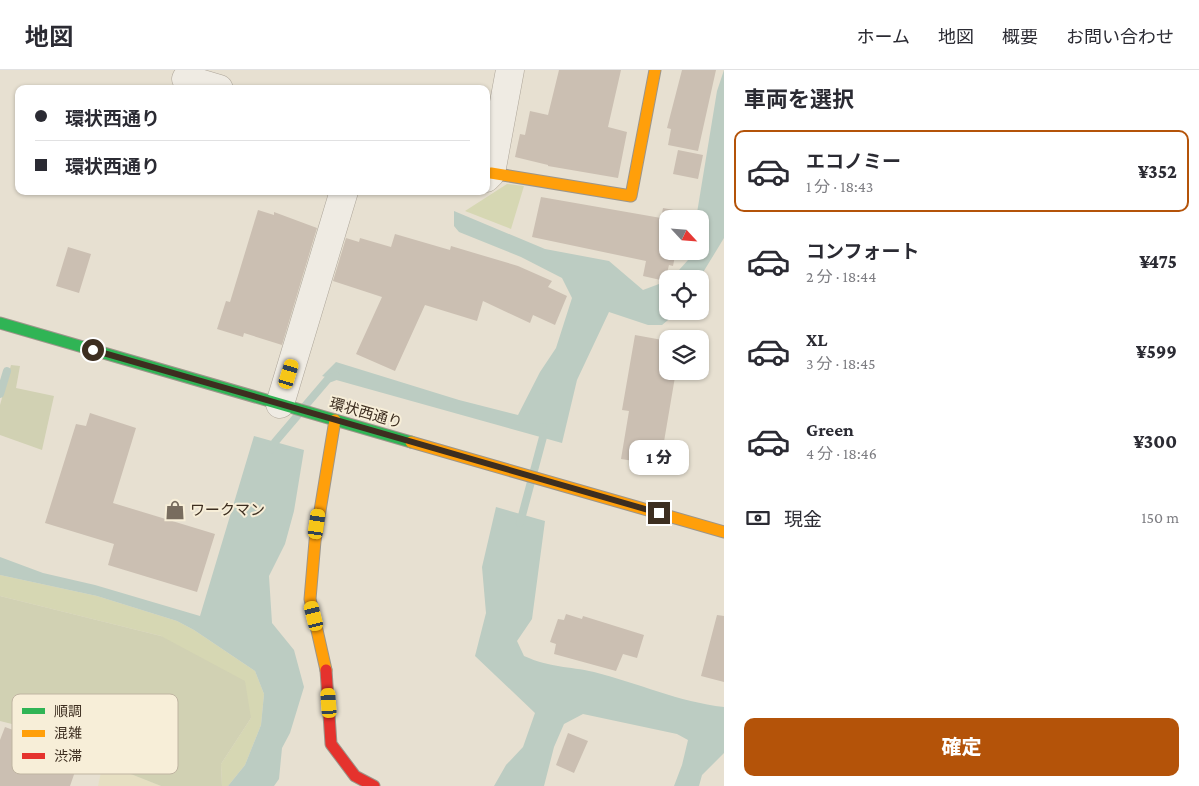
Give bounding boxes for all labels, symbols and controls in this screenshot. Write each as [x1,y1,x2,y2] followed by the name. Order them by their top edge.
[25,23,73,50] text: 地図
[857,27,910,47] text: ホーム
[938,27,974,47] text: 地図
[1002,27,1038,47] text: 概要
[1066,27,1174,47] text: お問い合わせ
[744,87,854,112] text: 車両を選択
[65,108,160,129] text: 環状西通り
[746,149,791,194] icon: car
[806,151,901,172] text: エコノミー
[65,156,160,177] text: 環状西通り
[1138,161,1177,182] text: ¥352
[806,178,873,195] text: 1 分 · 18:43
[659,210,709,260] north arrow
[659,210,709,380] map controls
[746,239,791,284] icon: car
[806,241,919,262] text: コンフォート
[1139,251,1177,272] text: ¥475
[806,268,876,285] text: 2 分 · 18:44
[659,270,709,320] button: locate
[746,329,791,374] icon: car
[806,329,828,350] text: XL
[659,330,709,380] button: layers
[82,339,104,361] route start
[1136,341,1177,362] text: ¥599
[806,355,876,372] text: 3 分 · 18:45
[277,357,300,391] car
[328,394,405,431] street label: 環状西通り
[746,419,791,464] icon: car
[806,419,854,440] text: Green
[1133,431,1177,452] text: ¥300
[629,440,689,476] callout: 1 分
[806,445,877,462] text: 4 分 · 18:46
[646,449,672,466] text: 1 分
[164,499,186,521] shop icon: ワークマン
[190,502,265,518] place label: ワークマン
[648,502,670,524] route end
[744,504,772,532] icon: cash
[307,508,326,540] car
[784,509,822,530] text: 現金
[1141,509,1179,526] text: 150 m
[303,600,324,632] car
[320,688,337,718] car
[12,694,178,774] legend
[54,703,82,719] text: 順調
[744,718,1179,776] button: 確定
[54,725,82,741] text: 混雑
[54,748,82,764] text: 渋滞

